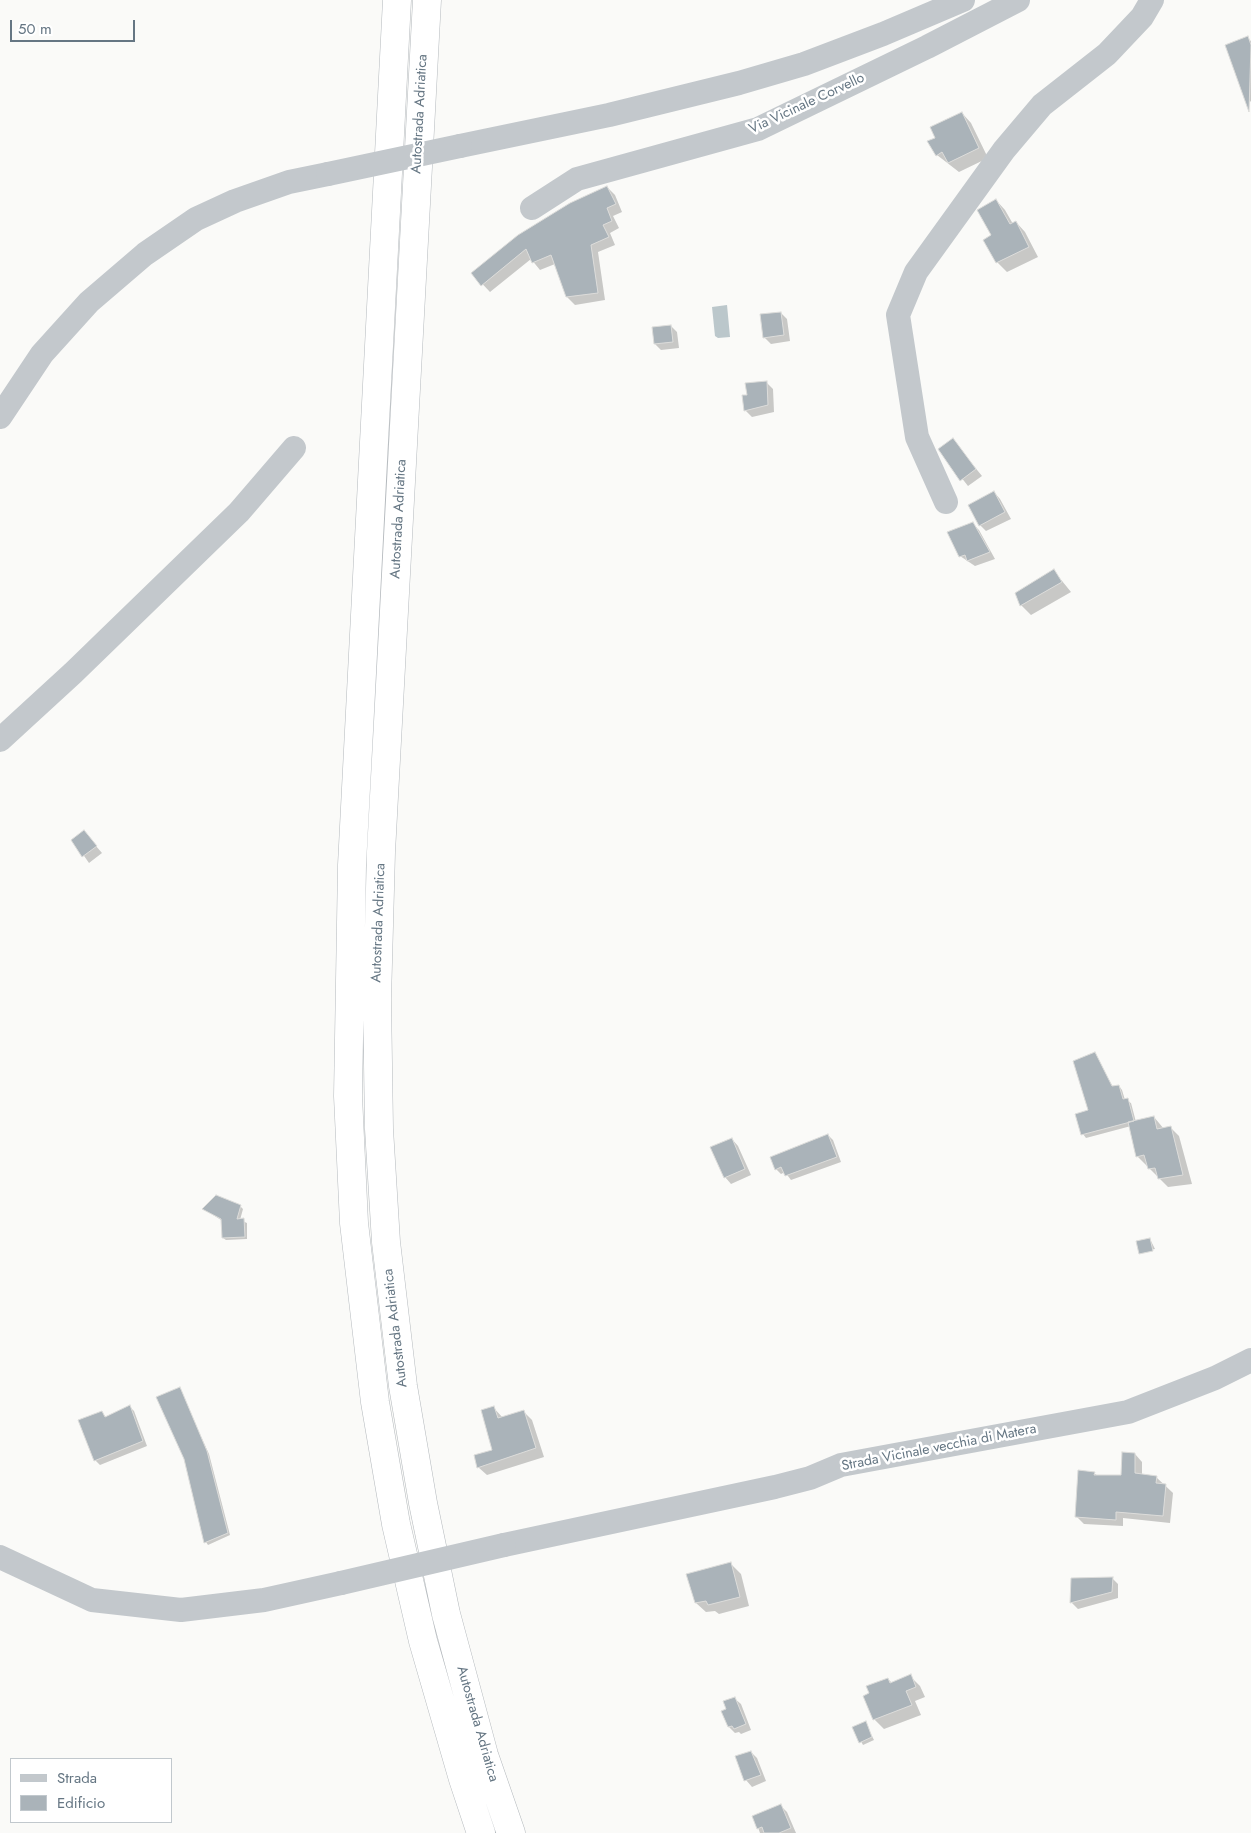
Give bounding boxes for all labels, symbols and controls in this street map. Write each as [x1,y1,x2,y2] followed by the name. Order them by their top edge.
[12,10,138,42] scale bar
[18,18,52,40] text: 50 m
[408,54,432,174] street label: Autostrada Adriatica
[747,70,867,138] street label: Via Vicinale Corvello
[387,459,411,579] street label: Autostrada Adriatica
[369,863,389,983] street label: Autostrada Adriatica
[380,1268,412,1388] street label: Autostrada Adriatica
[840,1421,1038,1475] street label: Strada Vicinale vecchia di Matera
[452,1664,502,1784] street label: Autostrada Adriatica
[10,1758,172,1823] legend
[57,1767,97,1789] text: Strada
[57,1792,105,1814] text: Edificio

